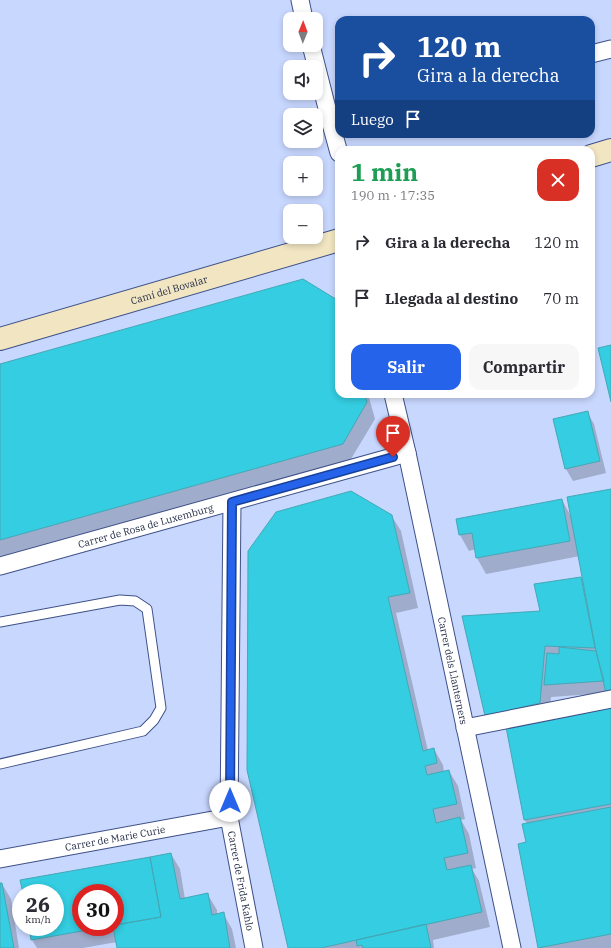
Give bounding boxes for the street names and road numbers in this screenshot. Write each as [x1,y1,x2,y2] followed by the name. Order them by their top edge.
[129,272,209,307] street label: Camí del Bovalar
[76,500,215,551] street label: Carrer de Rosa de Luxemburg
[435,615,471,726] street label: Carrer dels Llanterners
[64,822,166,853] street label: Carrer de Marie Curie
[225,830,257,932] street label: Carrer de Frida Kahlo

